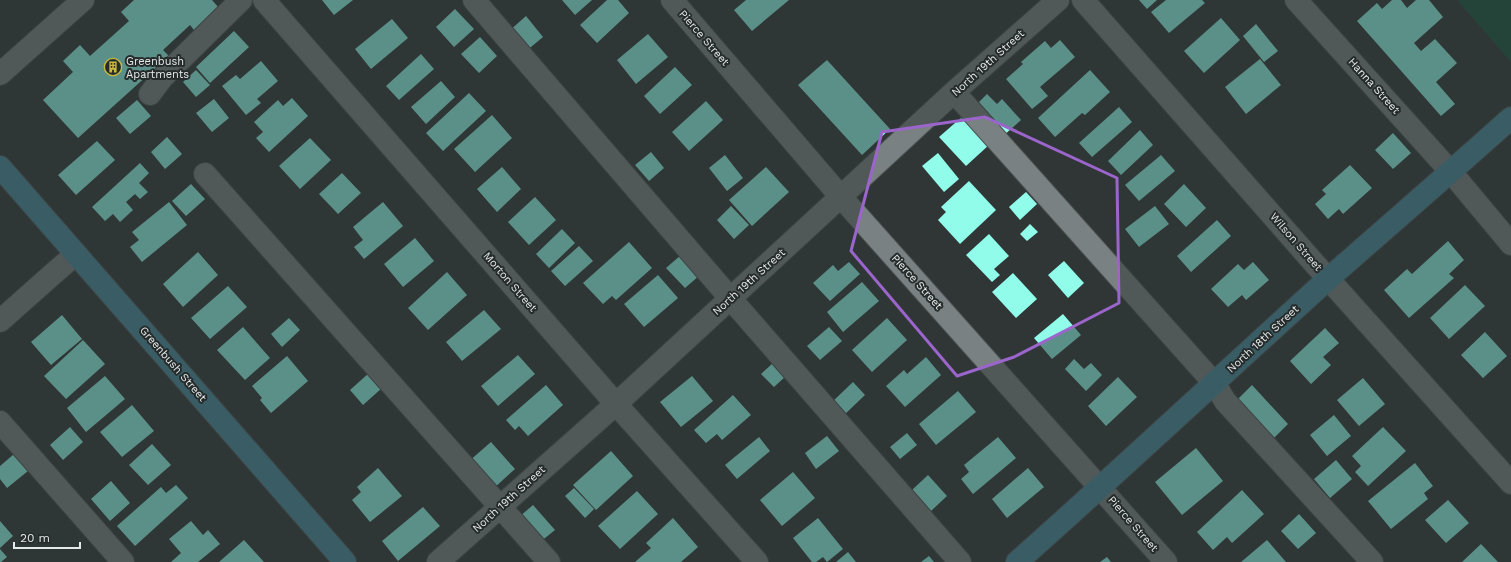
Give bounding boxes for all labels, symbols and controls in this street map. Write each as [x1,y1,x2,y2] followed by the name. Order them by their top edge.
[676,7,732,69] street label: Pierce Street
[949,27,1027,99] street label: North 19th Street
[126,55,189,81] place label: Greenbush Apartments
[1346,55,1403,117] street label: Hanna Street
[103,57,123,77] building icon: Greenbush Apartments
[1267,210,1325,274] street label: Wilson Street
[710,246,788,318] street label: North 19th Street
[481,249,540,315] street label: Morton Street
[889,252,945,313] street label: Pierce Street
[1225,302,1302,375] street label: North 18th Street
[137,324,209,404] street label: Greenbush Street
[470,463,548,535] street label: North 19th Street
[1105,493,1161,555] street label: Pierce Street
[14,524,80,550] scale bar
[20,531,50,545] text: 20 m

